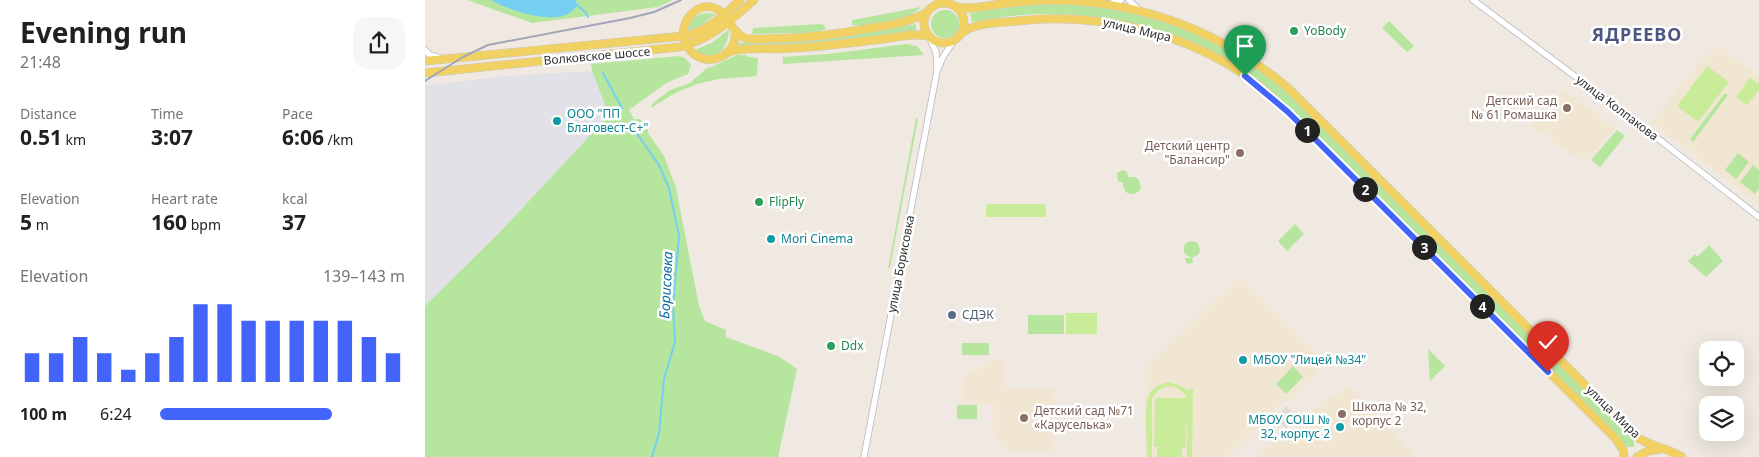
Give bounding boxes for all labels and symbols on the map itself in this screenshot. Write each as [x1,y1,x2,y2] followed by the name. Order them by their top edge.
[1101,13,1173,46] street label: улица Мира
[1304,22,1347,39] place label: YoBody
[1592,22,1682,46] district label: ЯДРЕЕВО
[1224,25,1266,76] pin
[1288,25,1300,37] marker: YoBody
[543,42,651,69] street label: Волковское шоссе
[1573,71,1662,144] street label: улица Колпакова
[1471,92,1558,123] place label: Детский сад № 61 Ромашка
[1561,102,1573,114] marker: Детский сад № 61 Ромашка
[567,105,648,136] place label: ООО "ПП Благовест-С+"
[551,115,563,127] marker: ООО "ПП Благовест-С+"
[1295,118,1319,142] pin: 1
[1145,137,1230,168] place label: Детский центр "Балансир"
[1234,147,1246,159] marker: Детский центр "Балансир"
[1353,176,1377,202] pin: 2
[769,193,805,210] place label: FlipFly
[753,196,765,208] marker: FlipFly
[883,214,918,314] street label: улица Борисовка
[781,230,853,247] place label: Mori Cinema
[765,233,777,245] marker: Mori Cinema
[1411,234,1437,260] pin: 3
[654,251,677,319] water label: Борисовка
[1469,294,1495,318] pin: 4
[962,306,994,323] place label: СДЭК
[946,309,958,321] marker: СДЭК
[1527,321,1569,372] pin
[841,337,864,354] place label: Ddx
[825,340,837,352] marker: Ddx
[1253,351,1366,368] place label: МБОУ "Лицей №34"
[1237,354,1249,366] marker: МБОУ "Лицей №34"
[1582,381,1644,442] street label: улица Мира
[1352,398,1427,429] place label: Школа № 32, корпус 2
[1034,402,1134,433] place label: Детский сад №71 «Каруселька»
[1336,408,1348,420] marker: Школа № 32, корпус 2
[1248,411,1330,442] place label: МБОУ СОШ № 32, корпус 2
[1018,412,1030,424] marker: Детский сад №71 «Каруселька»
[1334,421,1346,433] marker: МБОУ СОШ № 32, корпус 2

